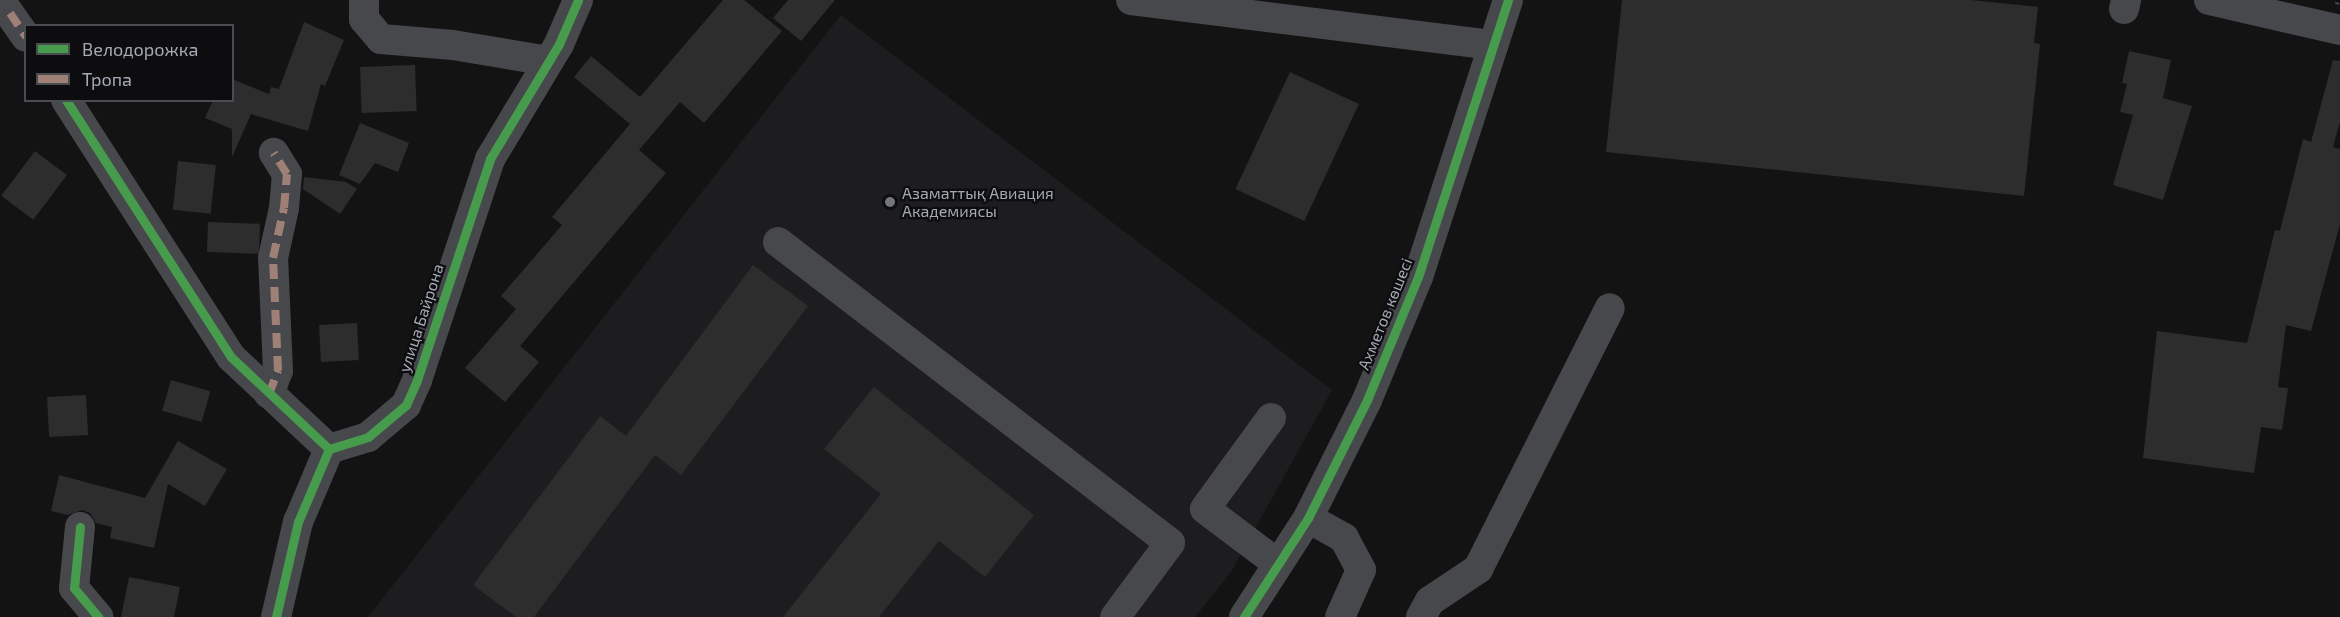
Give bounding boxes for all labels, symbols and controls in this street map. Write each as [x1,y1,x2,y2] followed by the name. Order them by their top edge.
[24,24,234,102] legend
[82,38,198,60] text: Велодорожка
[82,68,132,90] text: Тропа
[902,183,1054,221] place label: Азаматтық Авиация Академиясы
[883,195,897,209] marker: Азаматтық Авиация Академиясы
[1354,255,1416,373] street label: Ахметов көшесі
[394,261,448,375] street label: улица Байрона

